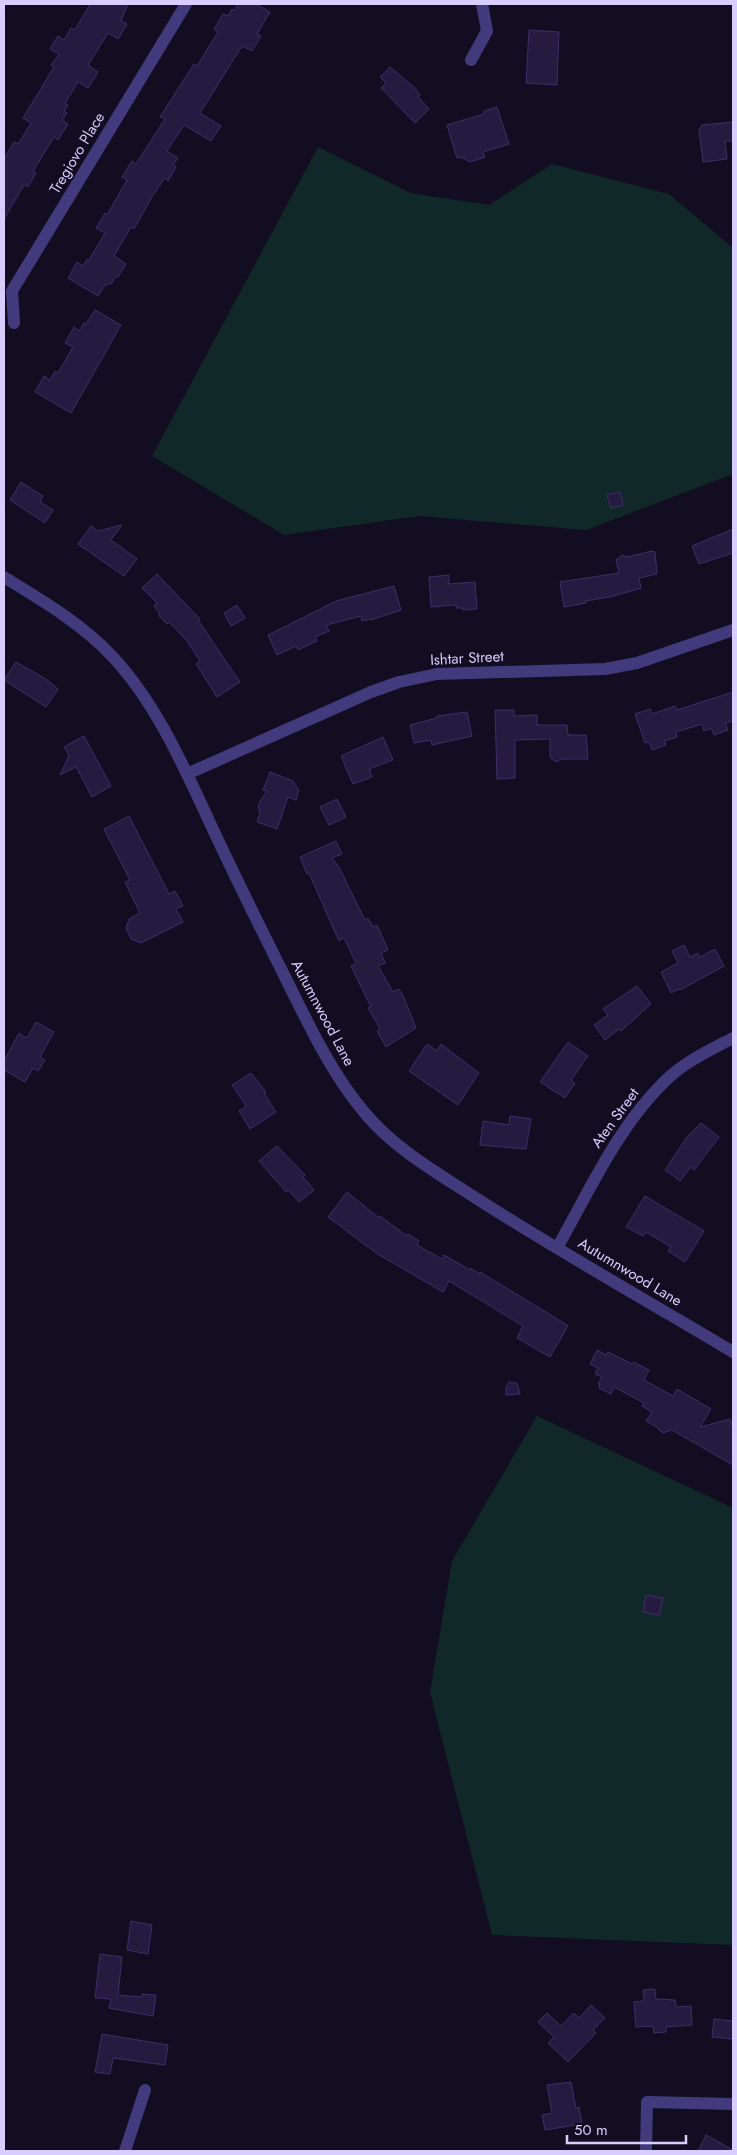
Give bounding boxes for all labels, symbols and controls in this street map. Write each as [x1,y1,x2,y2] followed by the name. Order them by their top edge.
[44,108,110,198] street label: Tregiovo Place
[430,645,505,671] street label: Ishtar Street
[286,956,360,1070] street label: Autumnwood Lane
[586,1083,645,1153] street label: Aten Street
[574,1232,686,1312] street label: Autumnwood Lane
[567,2112,686,2144] scale bar
[574,2119,608,2141] text: 50 m

